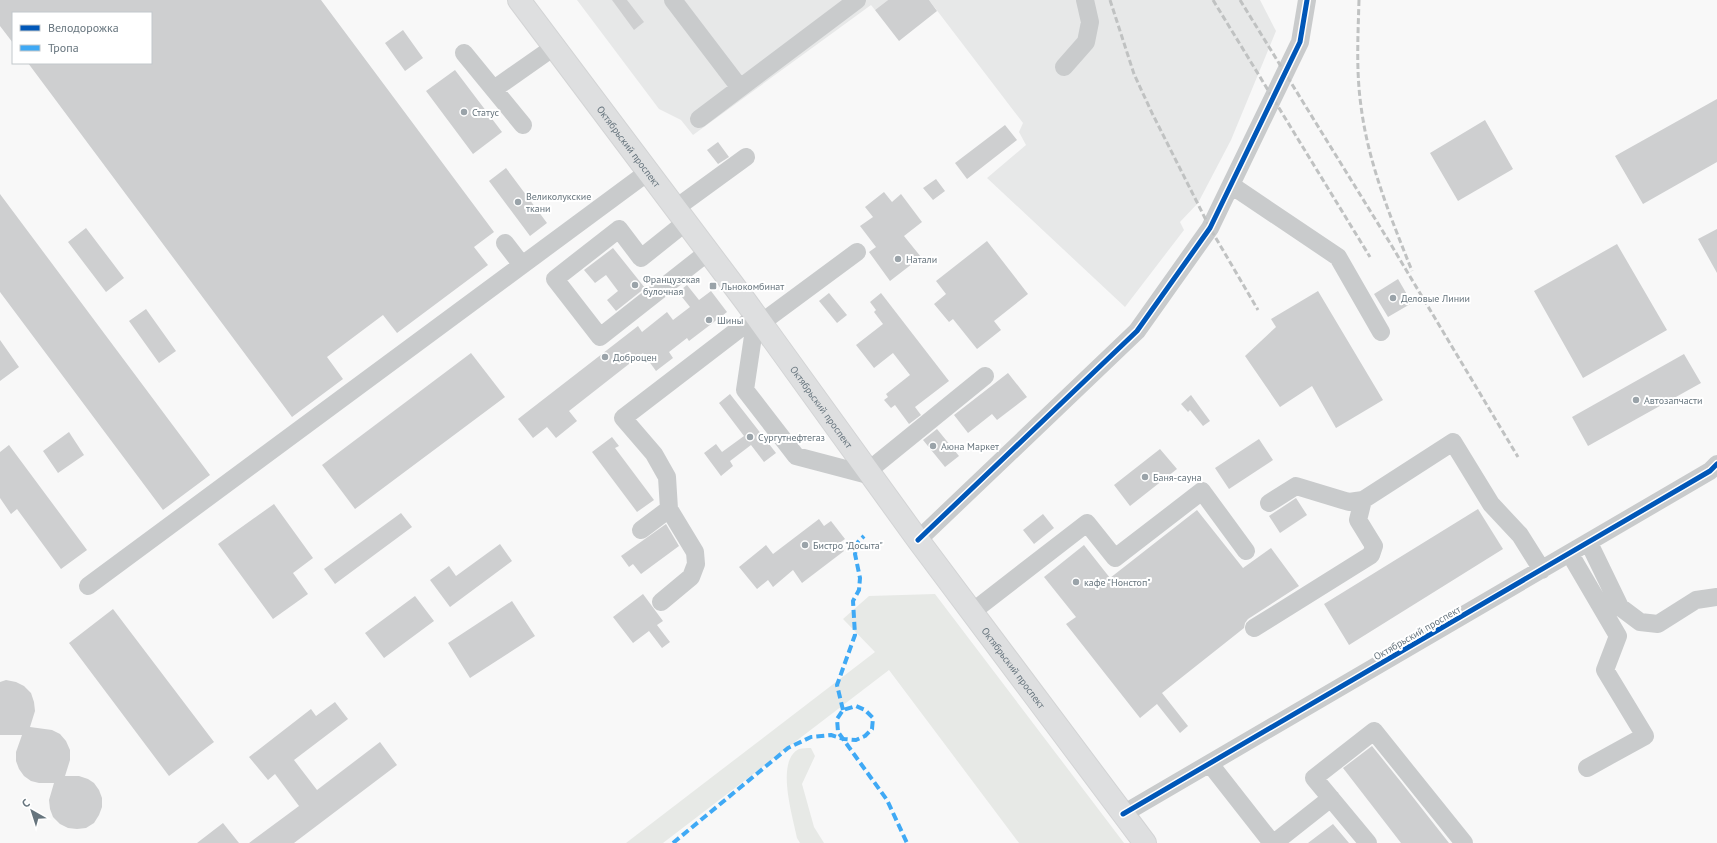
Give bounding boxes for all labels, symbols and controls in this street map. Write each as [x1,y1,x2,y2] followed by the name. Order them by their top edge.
[12,12,152,64] legend
[48,20,119,35] text: Велодорожка
[48,40,79,55] text: Тропа
[594,103,664,190] street label: Октябрьский проспект
[472,106,500,119] place label: Статус
[459,107,469,117] marker: Статус
[526,190,591,215] place label: Великолукские ткани
[513,197,523,207] marker: Великолукские ткани
[906,253,937,266] place label: Натали
[893,254,903,264] marker: Натали
[643,273,700,298] place label: Французская булочная
[630,280,640,290] marker: Французская булочная
[720,280,784,293] place label: Льнокомбинат
[708,281,718,291] marker: Льнокомбинат
[1401,292,1470,305] place label: Деловые Линии
[1388,293,1398,303] marker: Деловые Линии
[717,314,743,327] place label: Шины
[704,315,714,325] marker: Шины
[613,351,657,364] place label: Доброцен
[600,352,610,362] marker: Доброцен
[788,363,856,450] street label: Октябрьский проспект
[1644,394,1702,407] place label: Автозапчасти
[1631,395,1641,405] marker: Автозапчасти
[758,431,825,444] place label: Сургутнефтегаз
[745,432,755,442] marker: Сургутнефтегаз
[941,440,999,453] place label: Аюна Маркет
[928,441,938,451] marker: Аюна Маркет
[1153,471,1202,484] place label: Баня-сауна
[1140,472,1150,482] marker: Баня-сауна
[813,539,883,552] place label: Бистро "Досыта"
[800,540,810,550] marker: Бистро "Досыта"
[1084,576,1151,589] place label: кафе "Нонстоп"
[1071,577,1081,587] marker: кафе "Нонстоп"
[1371,603,1463,663] street label: Октябрьский проспект
[979,624,1048,711] street label: Октябрьский проспект
[12,791,52,831] north arrow
[19,796,33,811] text: С

